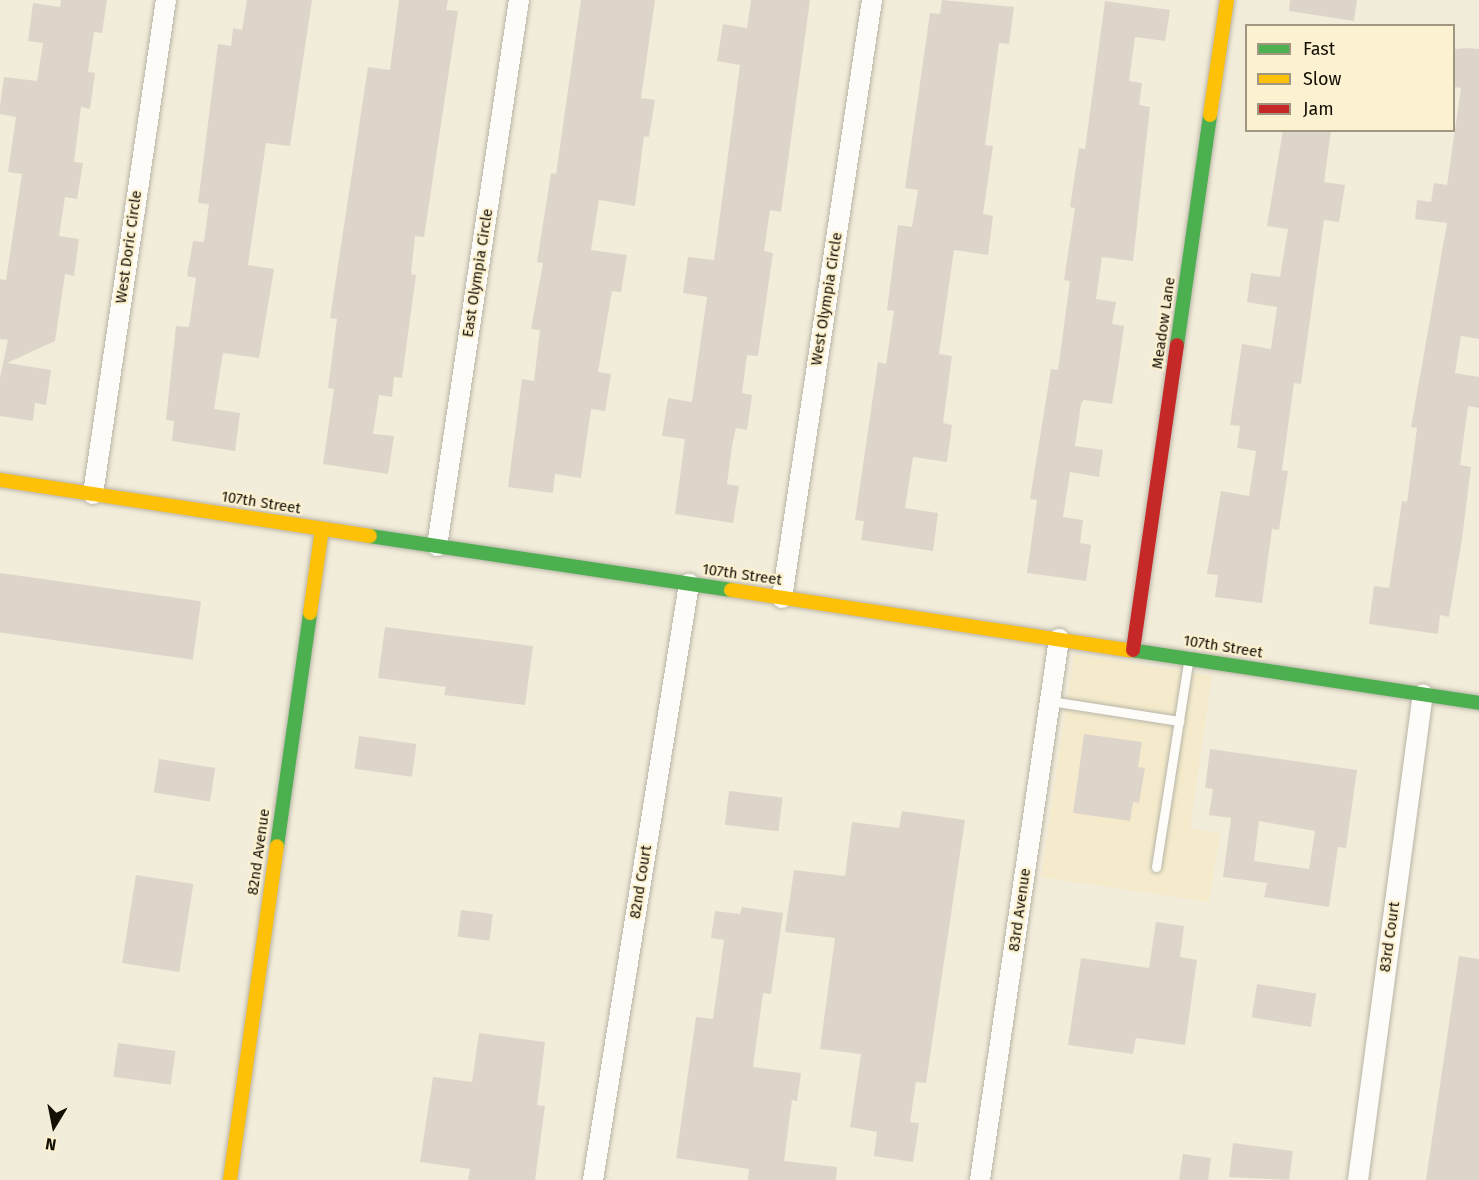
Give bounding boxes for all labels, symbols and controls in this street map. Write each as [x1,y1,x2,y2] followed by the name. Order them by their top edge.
[1245,24,1455,132] legend
[1303,38,1335,60] text: Fast
[1303,68,1341,90] text: Slow
[1303,98,1334,120] text: Jam
[112,189,146,305] street label: West Doric Circle
[459,207,497,339] street label: East Olympia Circle
[808,231,846,367] street label: West Olympia Circle
[1149,276,1179,370] street label: Meadow Lane
[220,488,302,518] street label: 107th Street
[701,561,783,589] street label: 107th Street
[1182,632,1264,662] street label: 107th Street
[244,808,274,896] street label: 82nd Avenue
[626,844,656,920] street label: 82nd Court
[1005,867,1035,953] street label: 83rd Avenue
[1376,901,1404,973] street label: 83rd Court
[24,1096,84,1156] north arrow
[44,1134,58,1154] text: N

